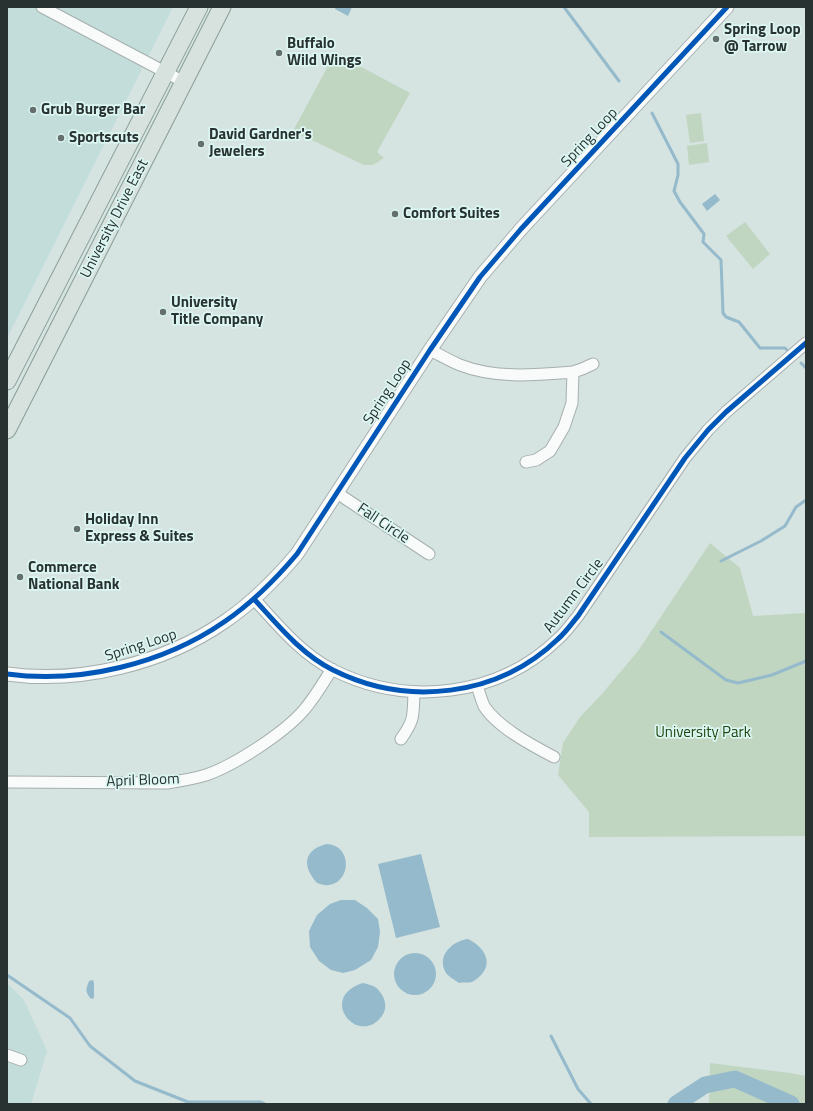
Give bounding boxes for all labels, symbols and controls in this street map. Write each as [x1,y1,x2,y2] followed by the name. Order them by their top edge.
[724,21,801,56] place label: Spring Loop @ Tarrow
[711,34,721,44] marker: Spring Loop @ Tarrow
[287,35,362,70] place label: Buffalo Wild Wings
[274,48,284,58] marker: Buffalo Wild Wings
[41,101,145,119] place label: Grub Burger Bar
[28,105,38,115] marker: Grub Burger Bar
[558,105,622,171] street label: Spring Loop
[209,126,312,161] place label: David Gardner's Jewelers
[69,129,139,147] place label: Sportscuts
[56,133,66,143] marker: Sportscuts
[196,139,206,149] marker: David Gardner's Jewelers
[77,157,153,281] street label: University Drive East
[403,205,500,223] place label: Comfort Suites
[390,209,400,219] marker: Comfort Suites
[171,294,263,329] place label: University Title Company
[158,307,168,317] marker: University Title Company
[360,356,416,428] street label: Spring Loop
[353,500,413,548] street label: Fall Circle
[85,511,194,546] place label: Holiday Inn Express & Suites
[72,524,82,534] marker: Holiday Inn Express & Suites
[540,555,608,637] street label: Autumn Circle
[28,559,119,594] place label: Commerce National Bank
[15,572,25,582] marker: Commerce National Bank
[103,626,179,666] street label: Spring Loop
[655,724,751,742] park label: University Park
[106,771,180,791] street label: April Bloom

